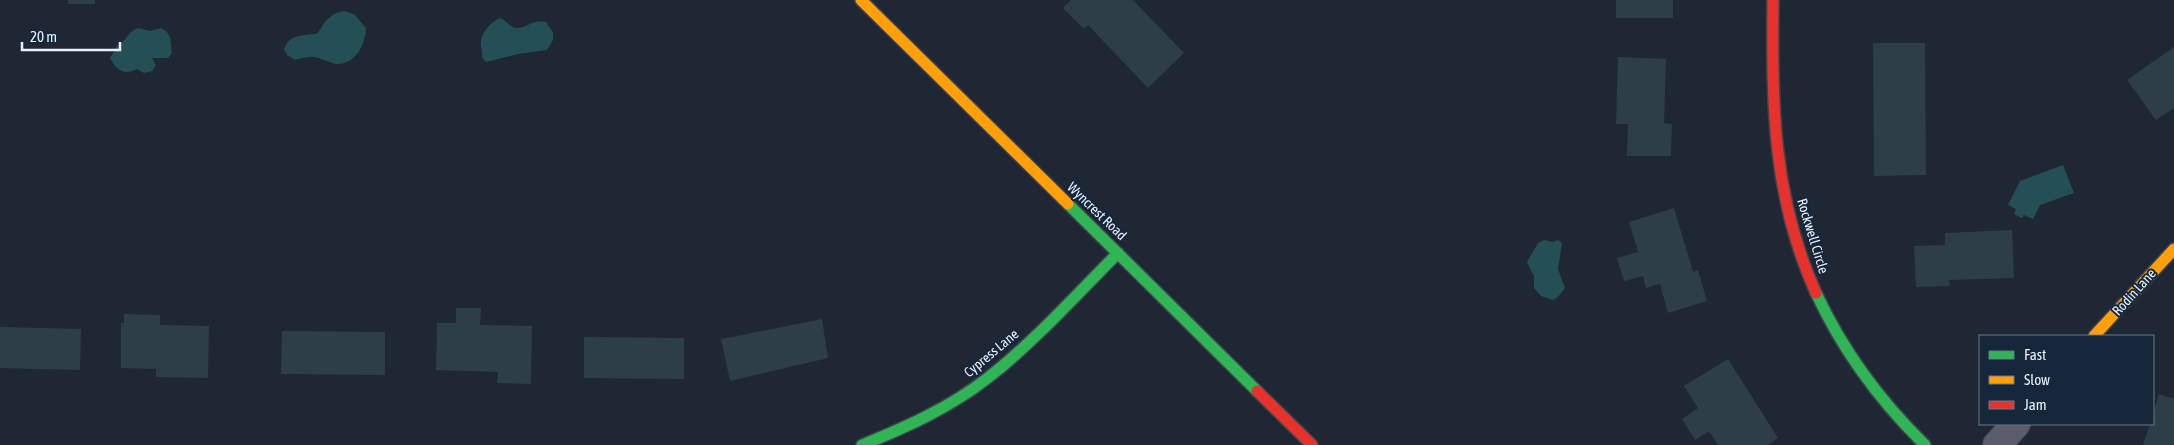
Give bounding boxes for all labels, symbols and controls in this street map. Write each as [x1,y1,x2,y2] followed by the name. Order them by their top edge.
[22,20,120,52] scale bar
[30,28,57,45] text: 20 m
[1064,179,1130,243] street label: Wyncrest Road
[1794,197,1832,275] street label: Rockwell Circle
[2109,265,2159,319] street label: Rodin Lane
[961,326,1021,380] street label: Cypress Lane
[1979,335,2154,425] legend
[2024,346,2046,363] text: Fast
[2024,371,2050,388] text: Slow
[2024,396,2047,413] text: Jam

